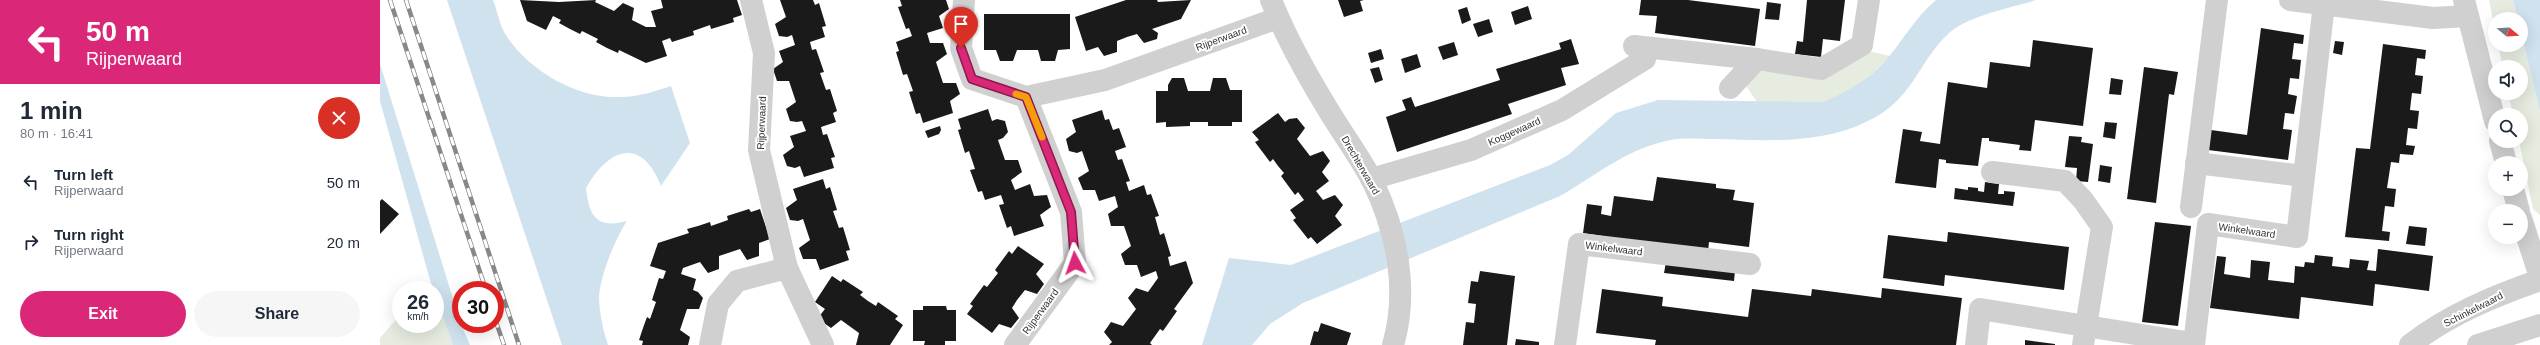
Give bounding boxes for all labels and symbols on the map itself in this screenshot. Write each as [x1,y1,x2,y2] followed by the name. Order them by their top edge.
[944,7.0,978,48] pin
[2488,12,2528,52] north arrow
[1194,24,1248,53] street label: Rijperwaard
[755,96,768,150] street label: Rijperwaard
[1486,115,1542,148] street label: Koggewaard
[1339,134,1382,196] street label: Drechterwaard
[2218,221,2276,240] street label: Winkelwaard
[1585,240,1643,257] street label: Winkelwaard
[1054,242,1096,284] position arrow
[452,281,504,333] speed limit sign: 30
[1020,286,1061,336] street label: Rijperwaard
[2442,290,2505,329] street label: Schinkelwaard

